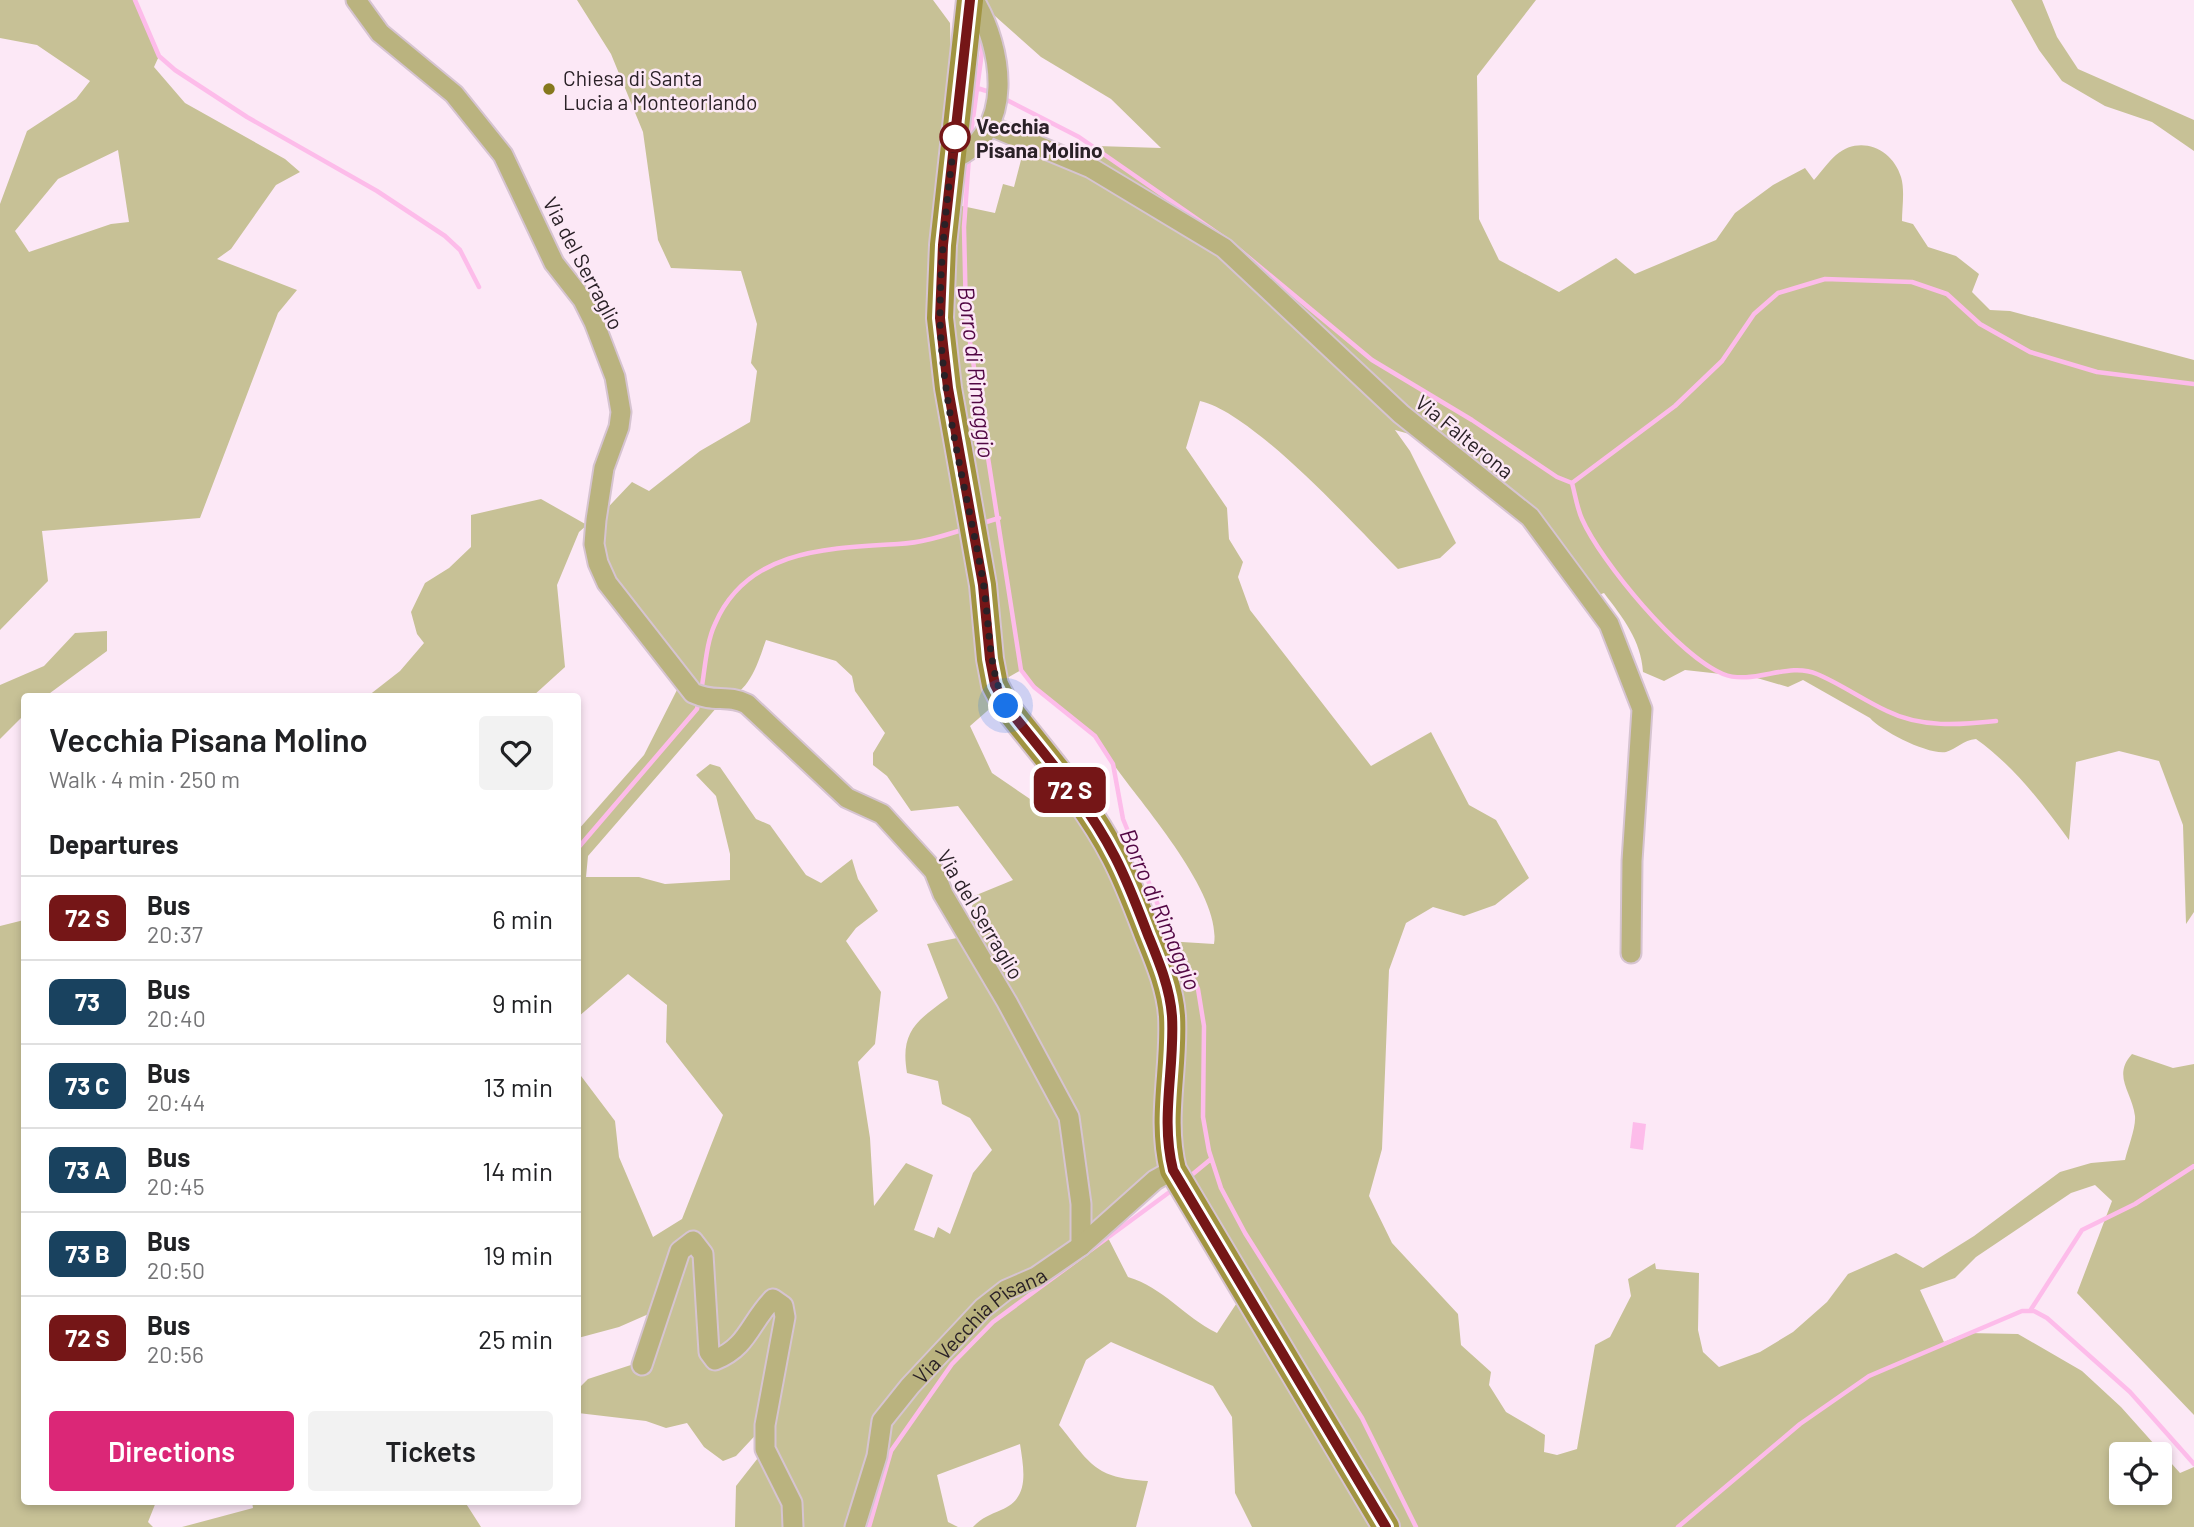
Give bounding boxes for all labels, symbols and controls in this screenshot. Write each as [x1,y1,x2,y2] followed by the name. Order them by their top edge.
[563,65,757,114] place label: Chiesa di Santa Lucia a Monteorlando
[541,81,557,97] marker: Chiesa di Santa Lucia a Monteorlando
[976,113,1103,162] place label: Vecchia Pisana Molino
[940,122,970,152] marker: Vecchia Pisana Molino
[539,192,629,334] street label: Via del Serraglio
[953,284,1001,460] water label: Borro di Rimaggio
[1411,389,1519,483] street label: Via Falterona
[988,688,1023,723] your location
[479,716,553,790] button: heart
[49,719,368,759] text: Vecchia Pisana Molino
[49,765,240,793] text: Walk · 4 min · 250 m
[1021,767,1119,813] line badge: 72 S
[1048,775,1092,804] text: 72 S
[1114,824,1208,994] water label: Borro di Rimaggio
[49,828,179,859] text: Departures
[933,845,1029,983] street label: Via del Serraglio
[147,889,190,920] text: Bus
[65,903,110,932] text: 72 S
[492,903,553,934] text: 6 min
[147,920,203,948] text: 20:37
[147,973,190,1004] text: Bus
[75,987,100,1016] text: 73
[492,987,553,1018] text: 9 min
[147,1004,206,1032] text: 20:40
[147,1057,190,1088] text: Bus
[65,1071,110,1100] text: 73 C
[483,1071,553,1102] text: 13 min
[147,1088,205,1116] text: 20:44
[147,1141,190,1172] text: Bus
[65,1155,110,1184] text: 73 A
[482,1155,553,1186] text: 14 min
[147,1172,205,1200] text: 20:45
[147,1225,190,1256] text: Bus
[65,1239,110,1268] text: 73 B
[483,1239,553,1270] text: 19 min
[147,1256,205,1284] text: 20:50
[907,1261,1051,1388] street label: Via Vecchia Pisana
[147,1309,190,1340] text: Bus
[65,1323,110,1352] text: 72 S
[478,1323,553,1354] text: 25 min
[147,1340,204,1368] text: 20:56
[49,1411,294,1491] button: Directions
[308,1411,553,1491] button: Tickets
[2109,1442,2172,1505] map controls
[2109,1442,2172,1505] button: locate

